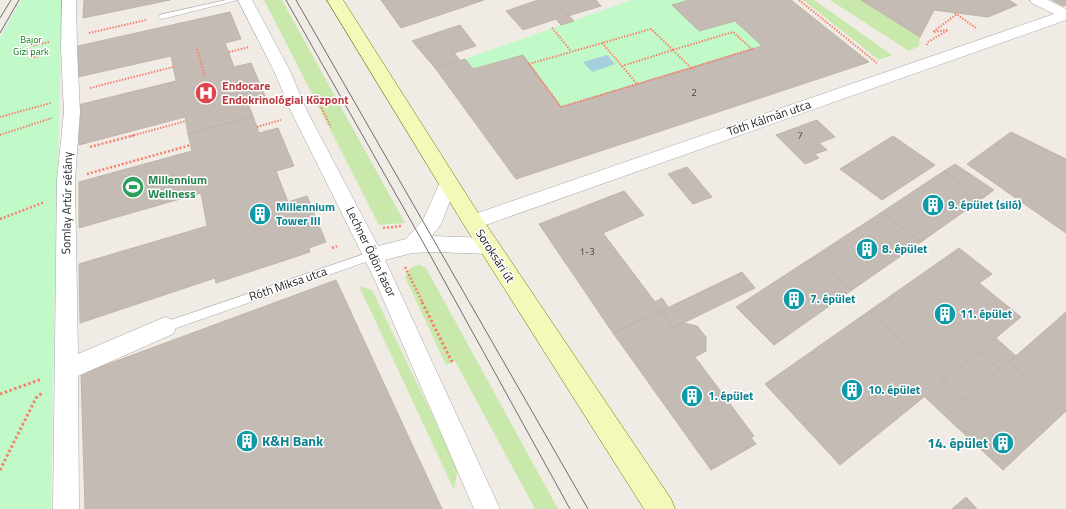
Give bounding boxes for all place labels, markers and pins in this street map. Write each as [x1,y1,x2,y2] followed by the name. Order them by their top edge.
[222,76,349,109] place label: Endocare Endokrinológiai Központ
[193,80,219,106] hospital icon: Endocare Endokrinológiai Központ
[148,170,207,203] place label: Millennium Wellness
[120,174,146,200] sports icon: Millennium Wellness
[920,192,946,218] building icon: 9. épület (siló)
[948,195,1022,214] place label: 9. épület (siló)
[276,197,335,230] place label: Millennium Tower III
[247,201,273,227] building icon: Millennium Tower III
[854,236,880,262] building icon: 8. épület
[882,239,928,258] place label: 8. épület
[781,286,807,312] building icon: 7. épület
[810,289,856,308] place label: 7. épület
[932,301,958,327] building icon: 11. épület
[960,304,1013,323] place label: 11. épület
[839,377,865,403] building icon: 10. épület
[868,380,921,399] place label: 10. épület
[679,383,705,409] building icon: 1. épület
[708,386,754,405] place label: 1. épület
[234,428,260,454] building icon: K&H Bank
[262,430,324,451] place label: K&H Bank
[990,430,1016,456] building icon: 14. épület
[927,432,988,453] place label: 14. épület

